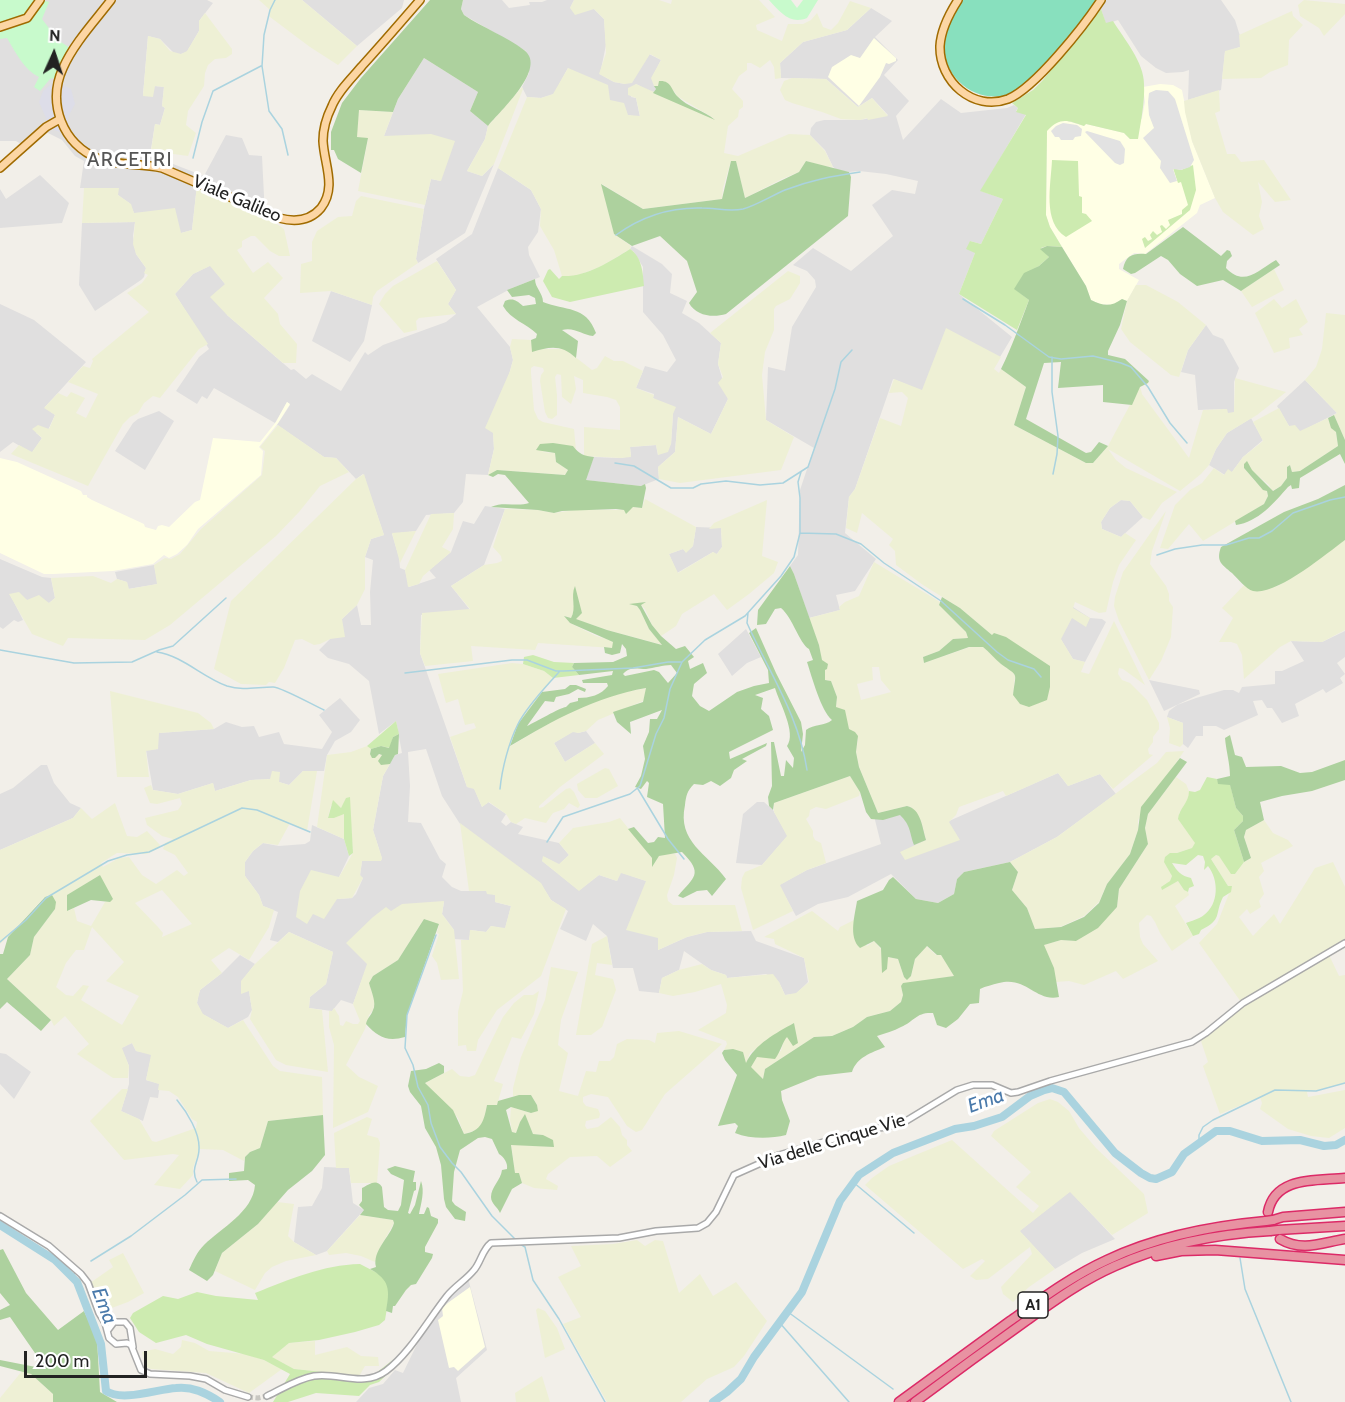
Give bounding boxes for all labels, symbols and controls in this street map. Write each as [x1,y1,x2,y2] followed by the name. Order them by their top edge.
[24,24,84,84] north arrow
[49,26,61,45] text: N
[87,148,173,172] district label: ARCETRI
[190,171,284,227] street label: Viale Galileo
[964,1083,1008,1119] water label: Ema
[756,1109,908,1175] street label: Via delle Cinque Vie
[86,1284,122,1328] water label: Ema
[1018,1292,1048,1318] road number: A1
[27,1339,150,1377] scale bar
[35,1350,89,1372] text: 200 m

